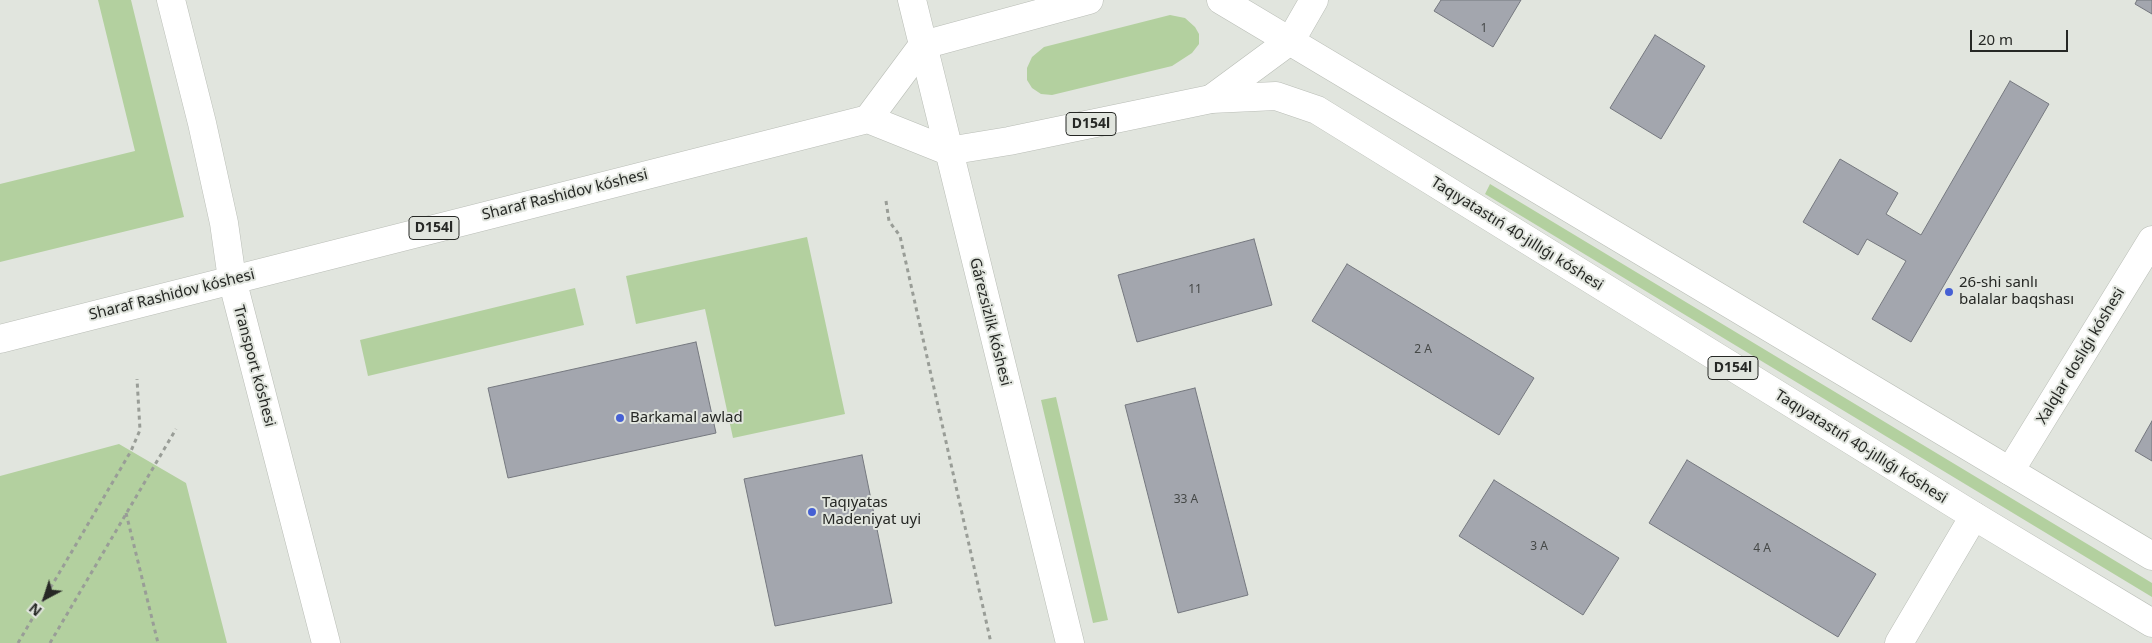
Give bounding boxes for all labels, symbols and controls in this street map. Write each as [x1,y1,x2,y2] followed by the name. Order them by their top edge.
[1972,20,2070,52] scale bar
[1481,22,1487,36] house number: 1
[1978,29,2013,49] text: 20 m
[1066,112,1116,136] road number: D154l
[480,166,650,224] street label: Sharaf Rashidov kóshesi
[1428,173,1606,295] street label: Taqıyatastıń 40-jıllıǵı kóshesi
[409,217,459,240] road number: D154l
[965,256,1015,388] street label: Gárezsizlik kóshesi
[87,266,257,324] street label: Sharaf Rashidov kóshesi
[1959,274,2074,309] place label: 26-shi sanlı balalar baqshası
[1188,283,1202,297] house number: 11
[2033,285,2129,427] street label: Xalqlar doslıǵı kóshesi
[1943,286,1955,298] marker: 26-shi sanlı balalar baqshası
[229,303,279,429] street label: Transport kóshesi
[1414,343,1432,357] house number: 2 А
[1708,356,1758,379] road number: D154l
[1772,386,1950,508] street label: Taqıyatastıń 40-jıllıǵı kóshesi
[630,409,743,427] place label: Barkamal awlad
[614,412,626,424] marker: Barkamal awlad
[1174,493,1198,507] house number: 33 А
[822,494,921,529] place label: Taqıyatas Madeniyat uyi
[806,506,818,518] marker: Taqıyatas Madeniyat uyi
[1530,540,1548,554] house number: 3 А
[1753,542,1771,556] house number: 4 А
[20,573,70,623] north arrow
[25,599,46,621] text: N

